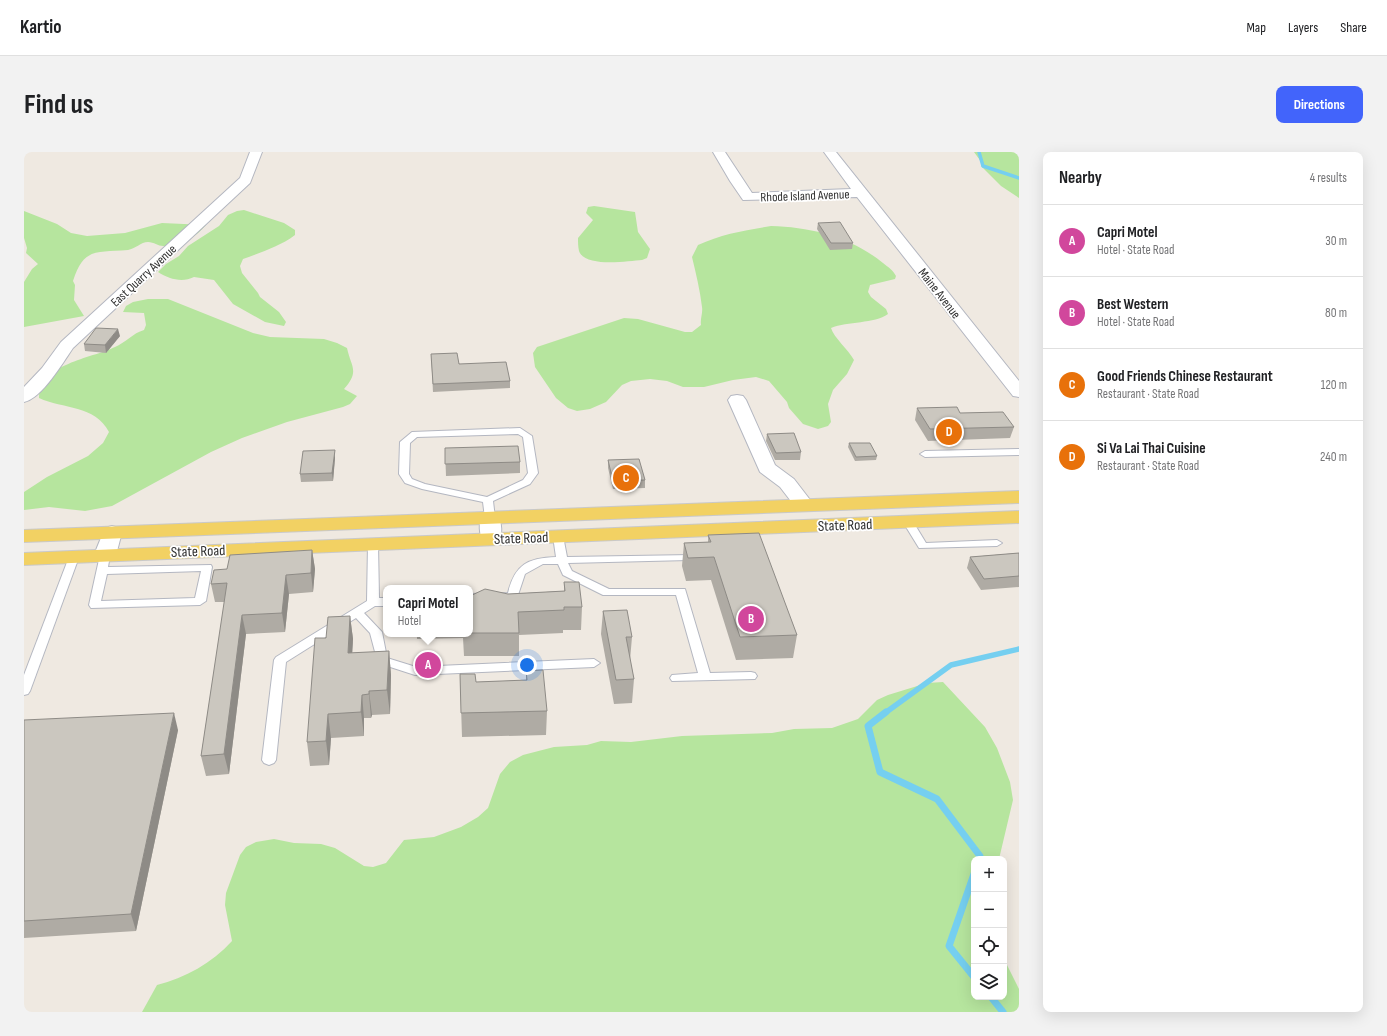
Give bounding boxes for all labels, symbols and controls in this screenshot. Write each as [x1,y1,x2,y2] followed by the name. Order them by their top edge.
[20,16,62,39] text: Kartio
[1246,19,1266,36] text: Map
[1288,19,1318,36] text: Layers
[1340,19,1367,36] text: Share
[1276,86,1363,123] button: Directions
[24,88,93,121] text: Find us
[1059,168,1102,188] text: Nearby
[1310,170,1347,186] text: 4 results
[760,186,850,206] street label: Rhode Island Avenue
[1097,223,1158,242] text: Capri Motel
[1069,233,1075,249] text: A
[1325,233,1347,249] text: 30 m
[107,241,180,310] street label: East Quarry Avenue
[1097,242,1175,258] text: Hotel · State Road
[915,265,964,322] street label: Maine Avenue
[1097,295,1168,314] text: Best Western
[1069,305,1075,321] text: B
[1325,305,1347,321] text: 80 m
[1097,314,1175,330] text: Hotel · State Road
[1097,367,1273,386] text: Good Friends Chinese Restaurant
[1069,377,1075,393] text: C
[1321,377,1347,393] text: 120 m
[1097,386,1199,402] text: Restaurant · State Road
[936,417,962,447] pin: D
[1097,439,1206,458] text: Si Va Lai Thai Cuisine
[1069,449,1075,465] text: D
[1320,449,1347,465] text: 240 m
[1097,458,1199,474] text: Restaurant · State Road
[613,463,639,493] pin: C
[817,515,873,536] street label: State Road
[493,528,549,549] street label: State Road
[170,541,226,562] street label: State Road
[383,585,473,637] popup
[398,594,458,613] text: Capri Motel
[738,604,764,634] pin: B
[398,613,421,629] text: Hotel
[415,650,441,680] pin: A
[517,655,537,675] your location
[971,856,1007,1000] map controls
[971,856,1007,892] button: +
[971,892,1007,928] button: −
[971,928,1007,964] button: locate
[971,964,1007,1000] button: layers

